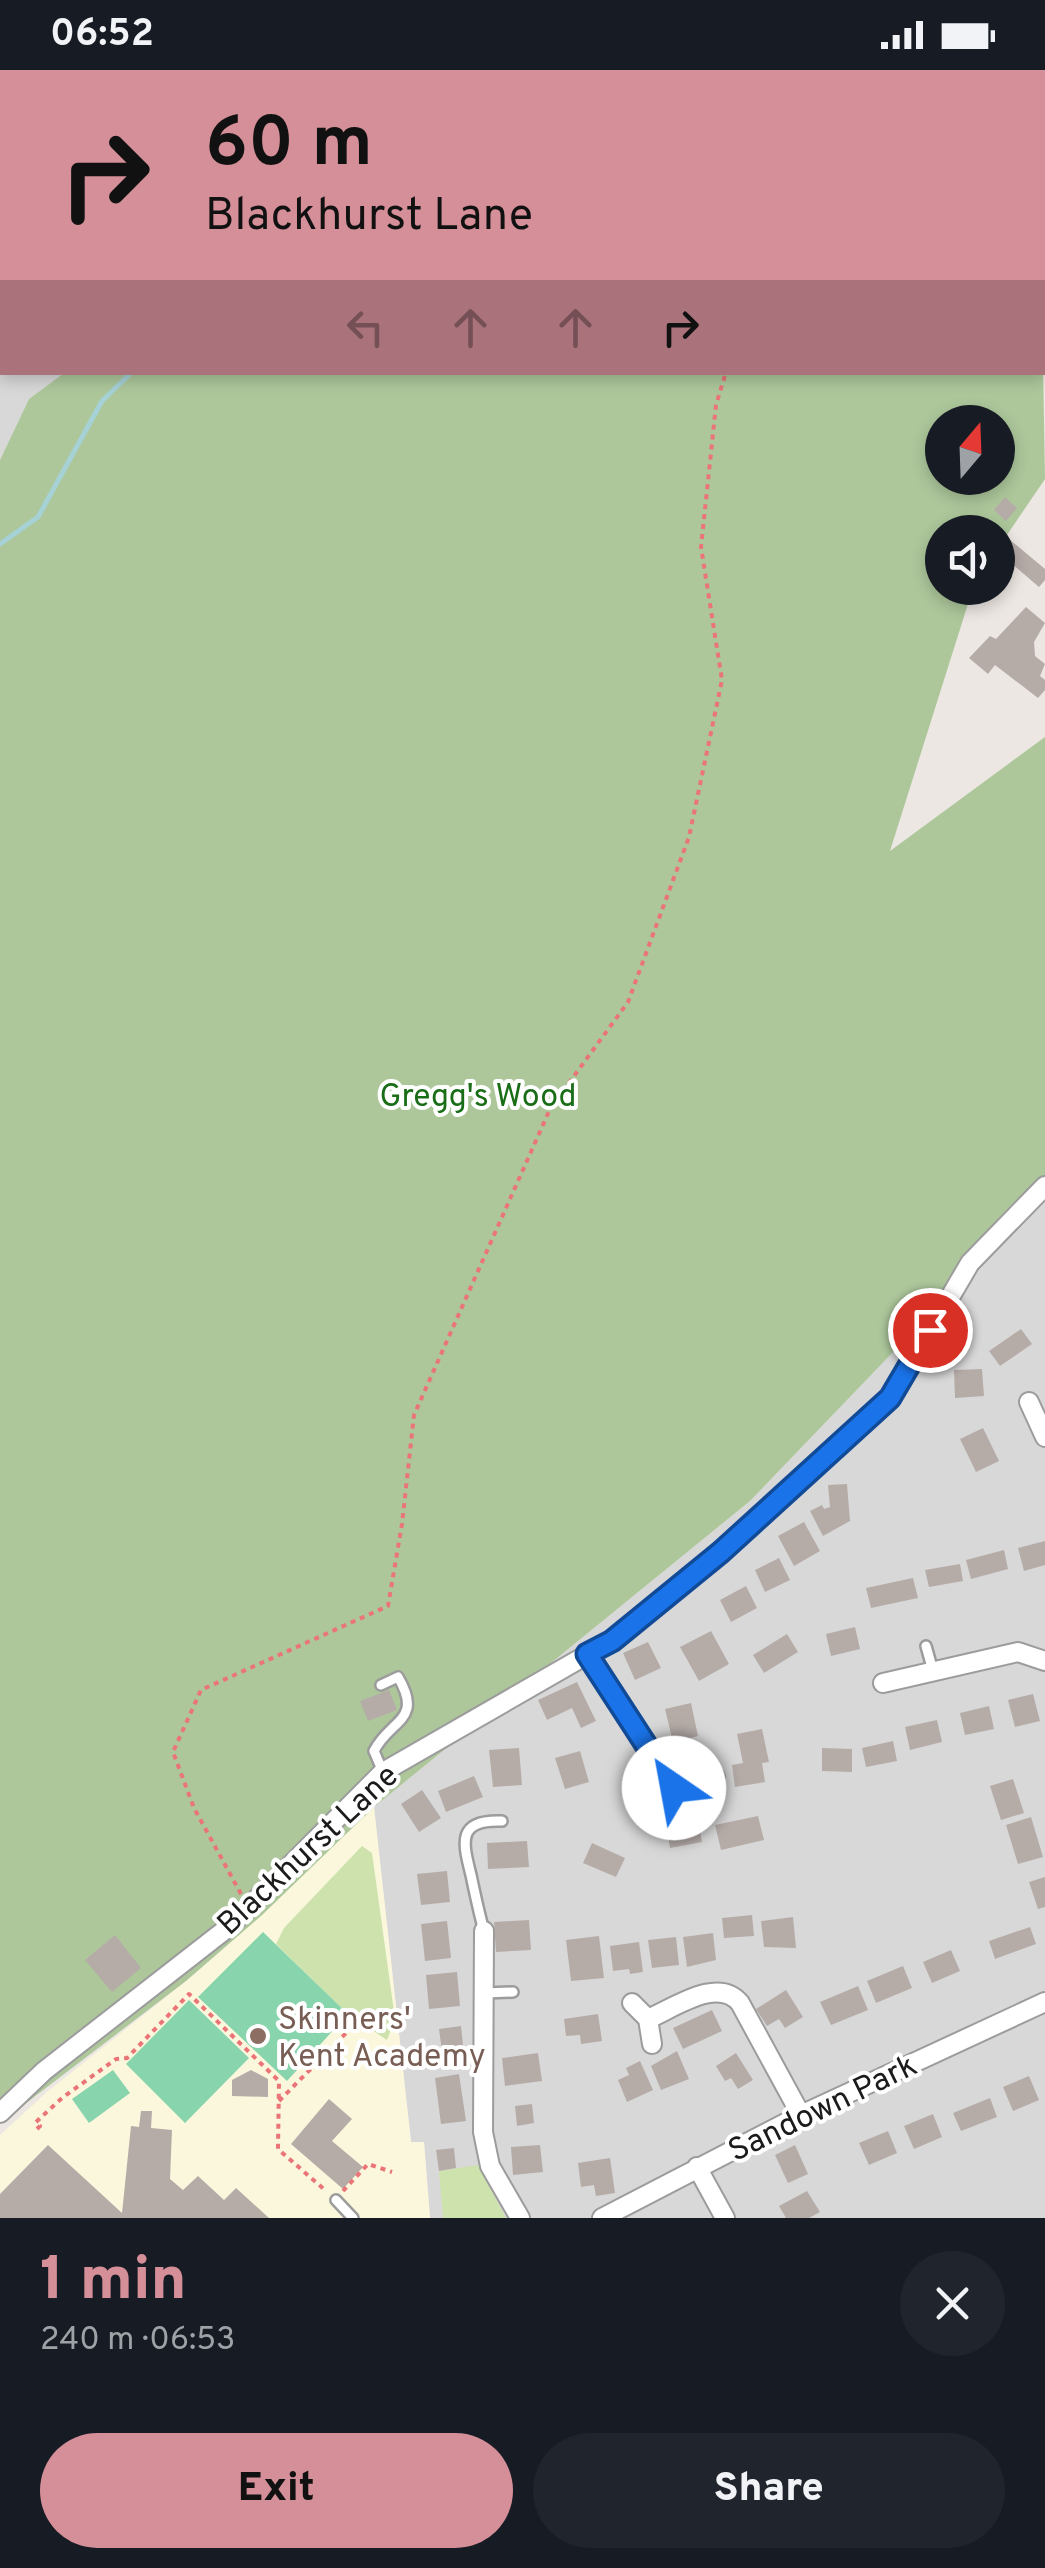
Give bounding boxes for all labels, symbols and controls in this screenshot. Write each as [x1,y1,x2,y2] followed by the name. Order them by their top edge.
[50,11,154,60] text: 06:52
[205,102,373,191] text: 60 m
[40,110,170,240] icon: right
[205,189,533,246] text: Blackhurst Lane
[338,300,393,355] icon: left
[443,300,498,355] icon: ahead
[548,300,603,355] icon: ahead
[653,300,708,355] icon: right
[925,405,1015,495] north arrow
[925,405,1015,605] map controls
[925,515,1015,605] button: sound
[379,1078,577,1118] park label: Gregg's Wood
[888,1288,973,1373] pin
[903,1303,958,1358] icon: arrive
[622,1736,726,1840] position arrow
[210,1757,408,1945] street label: Blackhurst Lane
[278,2001,486,2078] place label: Skinners' Kent Academy
[247,2025,269,2047] marker: Skinners' Kent Academy
[722,2047,924,2173] street label: Sandown Park
[40,2245,187,2321] text: 1 min
[900,2251,1005,2356] button: close
[40,2321,235,2361] text: 240 m · 06:53
[40,2433,513,2548] button: Exit
[533,2433,1005,2548] button: Share

